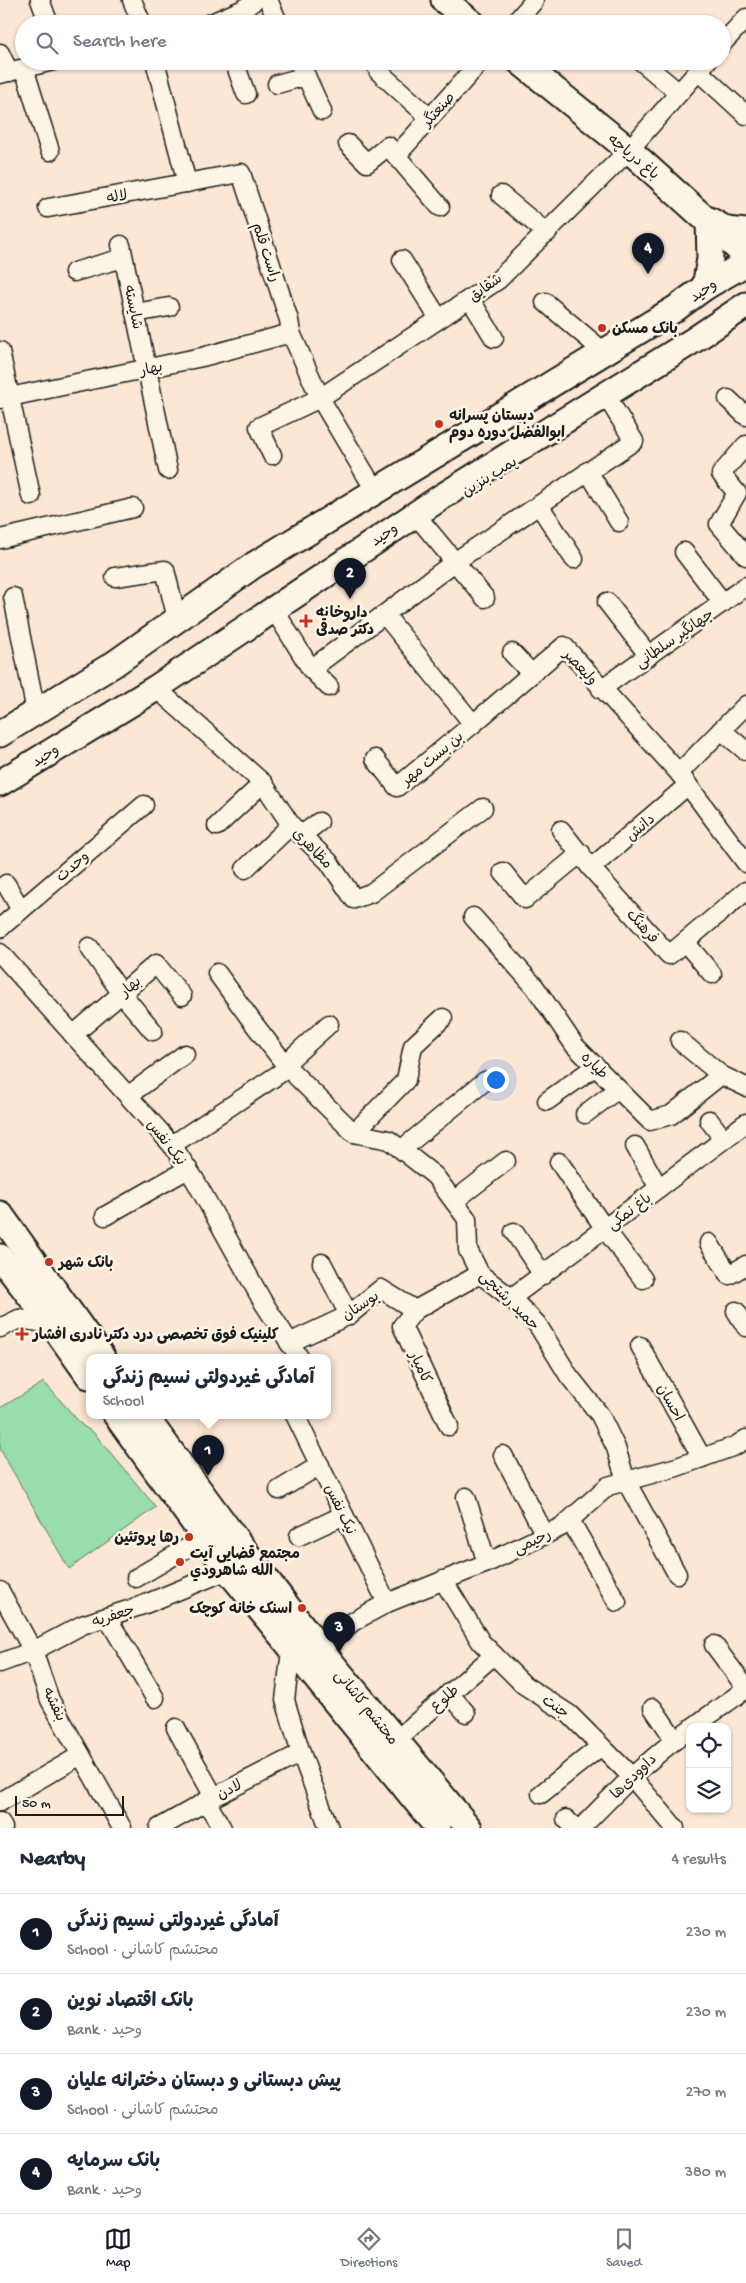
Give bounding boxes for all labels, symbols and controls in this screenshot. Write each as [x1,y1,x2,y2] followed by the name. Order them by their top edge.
[15,15,731,70] search box
[33,29,61,57] icon: search
[73,31,167,54] text: Search here
[416,88,460,133] street label: صنعتگر
[603,130,663,184] street label: باغ دریاچه
[105,187,129,209] street label: لاله
[246,221,283,285] street label: راست قلم
[632,233,664,274] pin: 4
[466,270,506,307] street label: شقایق
[687,276,721,307] street label: وحید
[119,284,145,331] street label: شایسته
[612,321,678,339] place label: بانک مسکن
[596,322,608,334] marker: بانک مسکن
[137,359,164,381] street label: بهار
[449,408,565,443] place label: دبستان پسرانه ابوالفضل دوره دوم
[433,418,445,430] marker: دبستان پسرانه ابوالفضل دوره دوم
[459,454,521,502] street label: پمپ بنزین
[368,520,402,551] street label: وحید
[334,558,366,599] pin: 2
[631,604,718,673] street label: جهانگیر سلطانی
[316,605,374,640] place label: داروخانه دکتر صدقی
[300,615,312,627] marker: داروخانه دکتر صدقی
[557,645,601,690] street label: ولیعصر
[397,728,468,792] street label: بن بست مهر
[29,741,63,772] street label: وحید
[623,811,660,846] street label: دانش
[288,825,335,874] street label: مظاهری
[53,848,94,887] street label: وحدت
[621,905,663,948] street label: فرهنگ
[116,973,146,1002] street label: بهار
[576,1049,611,1084] street label: طیاره
[483,1067,509,1093] your location
[142,1117,189,1170] street label: نیک نفس
[604,1189,656,1235] street label: باغ نمکی
[57,1255,113,1273] place label: بانک شهر
[43,1256,55,1268] marker: بانک شهر
[475,1268,542,1335] street label: حمید رشتچی
[339,1288,383,1326] street label: بوستان
[31,1326,279,1345] place label: کلینیک فوق تخصصی درد دکتر نادری افشار
[15,1327,29,1341] marker: کلینیک فوق تخصصی درد دکتر نادری افشار
[403,1348,434,1387] street label: کامیار
[86,1354,331,1419] popup
[103,1368,314,1391] text: آمادگی غیردولتی نسیم زندگی
[652,1381,687,1425] street label: احسان
[103,1393,144,1412] text: School
[192,1435,224,1476] pin: 1
[319,1482,359,1538] street label: نیک نفس
[511,1526,555,1560] street label: رحیمی
[114,1530,179,1548] place label: رها پروتئین
[183,1531,195,1543] marker: رها پروتئین
[190,1544,300,1582] place label: مجتمع قضایی آیت الله شاهرودي
[174,1556,186,1568] marker: مجتمع قضایی آیت الله شاهرودي
[189,1601,292,1619] place label: اسنک خانه کوچک
[90,1602,137,1632] street label: جعفریه
[296,1602,308,1614] marker: اسنک خانه کوچک
[323,1612,355,1653] pin: 3
[329,1667,401,1750] street label: محتشم کاشانی
[427,1682,463,1717] street label: طلوع
[37,1685,69,1725] street label: بنفشه
[538,1692,572,1723] street label: جنت
[686,1723,731,1813] map controls
[686,1723,731,1768] button: locate
[608,1751,661,1804] street label: داوودی‌ها
[686,1768,731,1813] button: layers
[214,1777,246,1805] street label: لادن
[15,1793,124,1816] scale bar
[22,1796,51,1813] text: 50 m
[20,1848,85,1873] text: Nearby
[671,1851,726,1870] text: 4 results
[67,1911,279,1934] text: آمادگی غیردولتی نسیم زندگی
[33,1924,39,1943] text: 1
[686,1924,726,1943] text: 230 m
[67,1942,219,1961] text: School · محتشم کاشانی
[67,1991,194,2014] text: بانک اقتصاد نوین
[32,2004,40,2023] text: 2
[686,2004,726,2023] text: 230 m
[67,2022,142,2041] text: Bank · وحید
[67,2071,341,2094] text: پیش دبستانی و دبستان دخترانه علیان
[32,2084,40,2103] text: 3
[686,2084,726,2103] text: 270 m
[67,2102,219,2121] text: School · محتشم کاشانی
[67,2151,160,2174] text: بانک سرمایه
[32,2164,40,2183] text: 4
[685,2164,726,2183] text: 380 m
[67,2182,142,2201] text: Bank · وحید
[104,2225,132,2272] tab: Map
[341,2225,398,2272] tab: Directions
[606,2225,642,2272] tab: Saved

